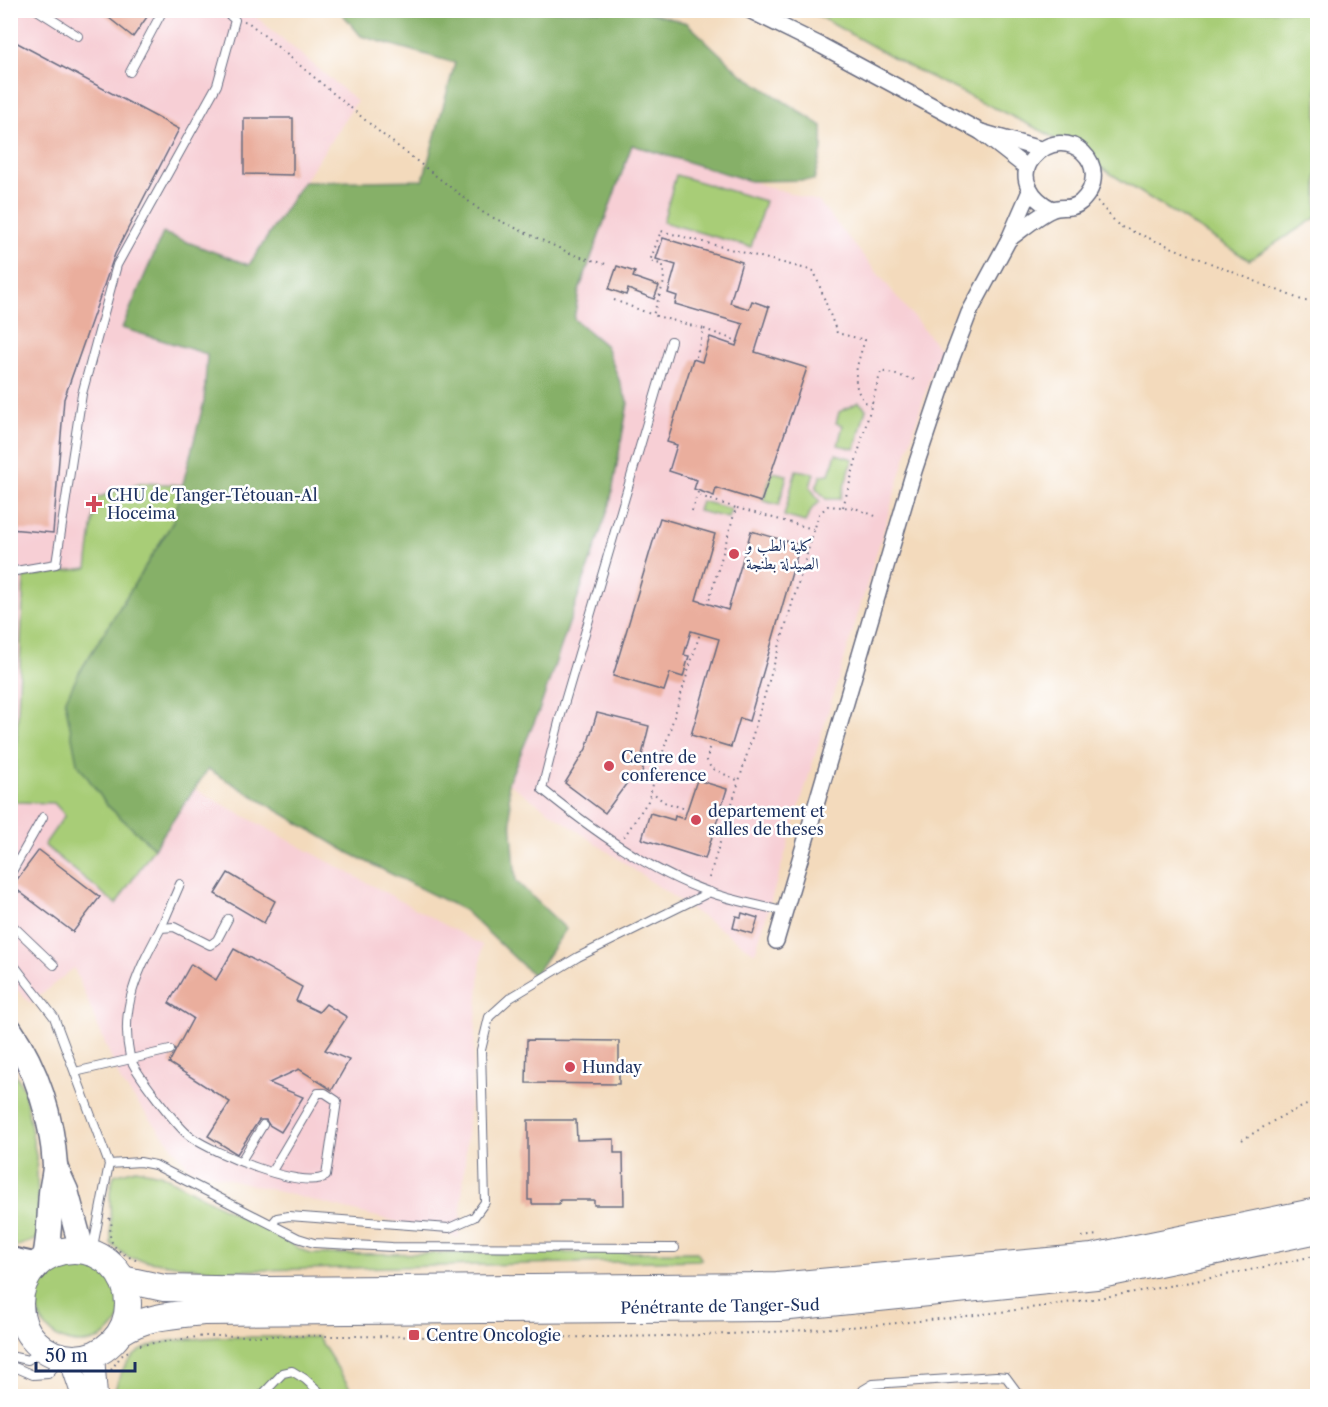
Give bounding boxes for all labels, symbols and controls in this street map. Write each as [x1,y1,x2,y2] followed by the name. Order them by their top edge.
[107,485,318,523] place label: CHU de Tanger-Tétouan-Al Hoceima
[85,495,103,513] marker: CHU de Tanger-Tétouan-Al Hoceima
[744,535,819,573] place label: كلية الطب و الصيدلة بطنجة
[727,547,741,561] marker: كلية الطب و الصيدلة بطنجة
[621,747,707,785] place label: Centre de conference
[602,759,616,773] marker: Centre de conference
[708,801,825,839] place label: departement et salles de theses
[689,813,703,827] marker: departement et salles de theses
[582,1057,643,1077] place label: Hunday
[563,1060,577,1074] marker: Hunday
[620,1294,820,1318] street label: Pénétrante de Tanger-Sud
[426,1325,561,1345] place label: Centre Oncologie
[407,1328,421,1342] marker: Centre Oncologie
[36,1335,135,1373] scale bar
[45,1345,88,1367] text: 50 m

